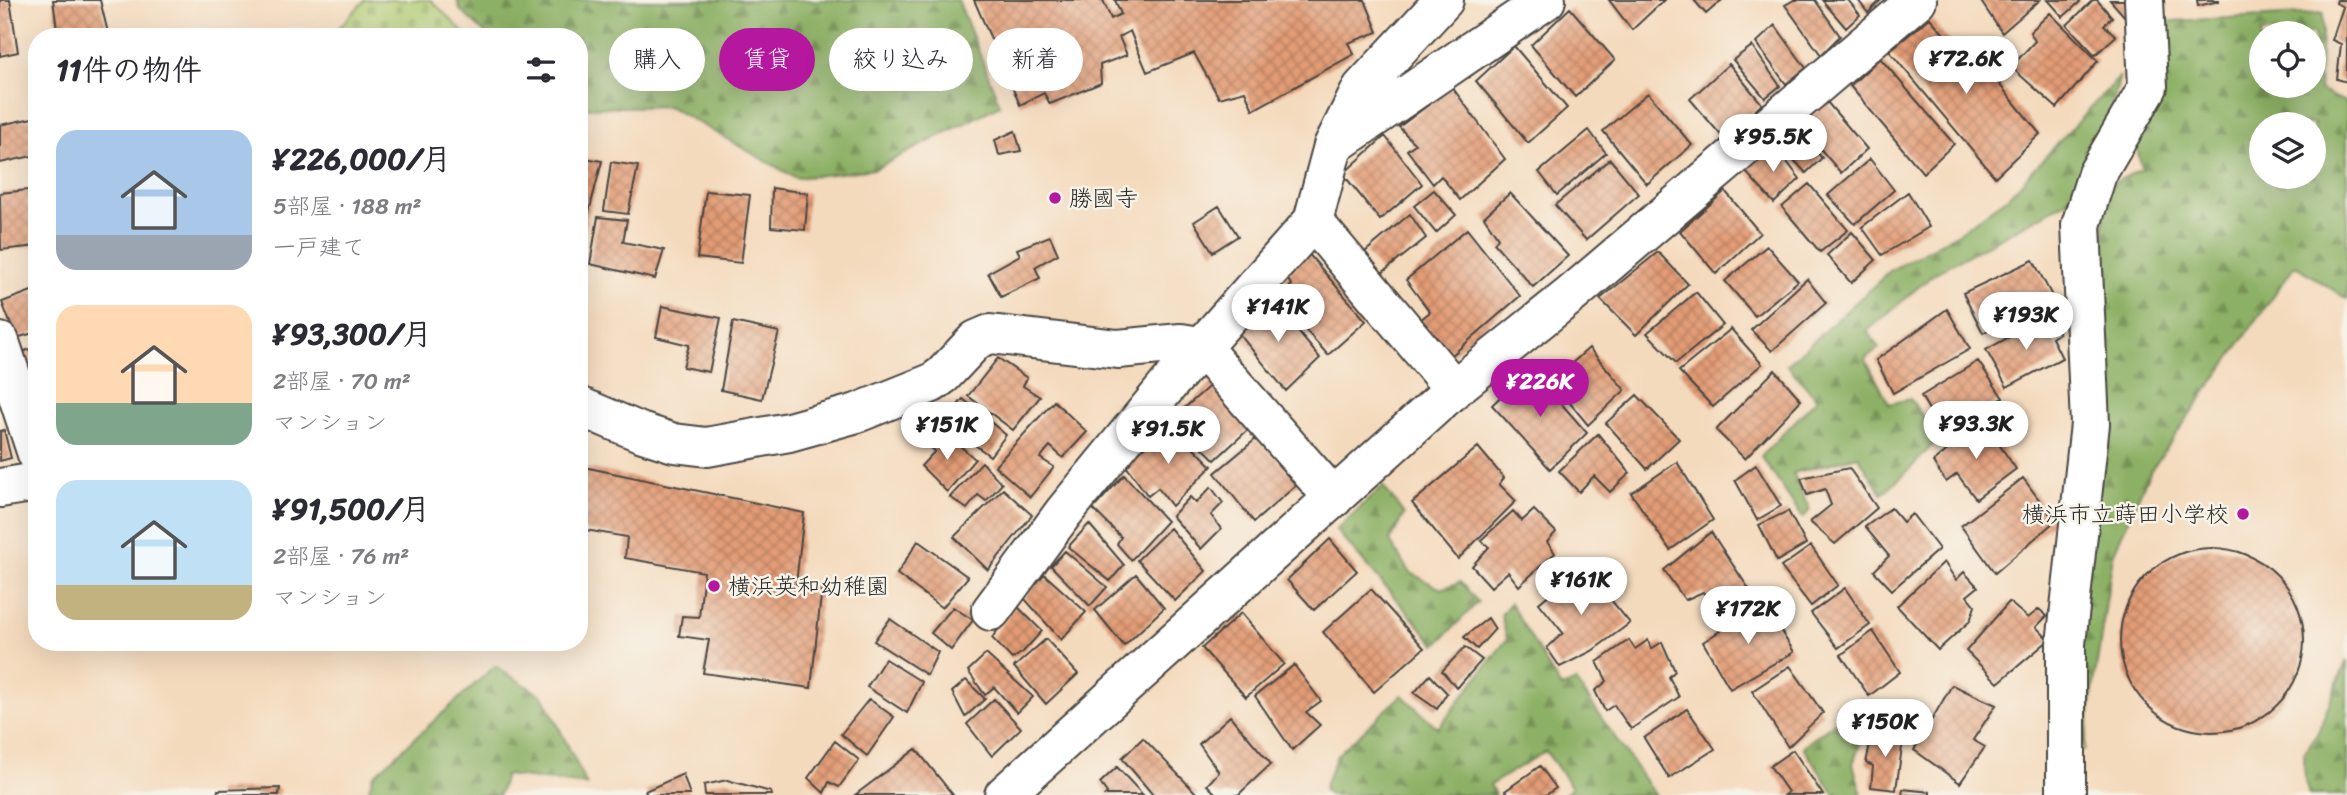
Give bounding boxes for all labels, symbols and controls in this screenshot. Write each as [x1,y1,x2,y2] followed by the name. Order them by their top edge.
[2249,21,2326,189] map controls
[2249,21,2326,98] button: locate
[609,28,705,91] chip: 購入
[719,28,815,91] chip: 賃貸
[829,28,973,91] chip: 絞り込み
[987,28,1083,91] chip: 新着
[1909,36,2023,96] pin: ¥72.6K
[1929,38,2003,79] text: ¥72.6K
[56,43,202,97] text: 11件の物件
[522,51,560,89] icon: filters
[2249,112,2326,189] button: layers
[1716,114,1830,174] pin: ¥95.5K
[1735,116,1811,157] text: ¥95.5K
[273,132,451,186] text: ¥226,000/月
[112,158,196,242] icon: home
[1069,178,1138,219] place label: 勝國寺
[273,186,421,227] text: 5部屋 · 188 m²
[1047,190,1063,206] marker: 勝國寺
[273,227,365,268] text: 一戸建て
[1229,284,1327,344] pin: ¥141K
[1248,286,1308,327] text: ¥141K
[1977,292,2075,352] pin: ¥193K
[1994,294,2058,335] text: ¥193K
[273,307,432,361] text: ¥93,300/月
[112,333,196,417] icon: home
[1491,360,1589,419] pin: ¥226K
[273,361,411,402] text: 2部屋 · 70 m²
[1507,361,1573,402] text: ¥226K
[273,402,387,443] text: マンション
[898,402,996,462] pin: ¥151K
[1919,402,2033,461] pin: ¥93.3K
[1939,403,2013,444] text: ¥93.3K
[917,404,977,445] text: ¥151K
[1111,406,1225,466] pin: ¥91.5K
[1132,408,1204,449] text: ¥91.5K
[273,482,430,536] text: ¥91,500/月
[2022,494,2229,535] place label: 横浜市立蒔田小学校
[2235,506,2251,522] marker: 横浜市立蒔田小学校
[112,508,196,592] icon: home
[273,536,409,577] text: 2部屋 · 76 m²
[1532,558,1630,617] pin: ¥161K
[1551,559,1611,600] text: ¥161K
[728,566,889,607] place label: 横浜英和幼稚園
[273,577,387,618] text: マンション
[706,578,722,594] marker: 横浜英和幼稚園
[1699,586,1797,646] pin: ¥172K
[1716,588,1780,629] text: ¥172K
[1836,700,1934,759] pin: ¥150K
[1852,701,1918,742] text: ¥150K

